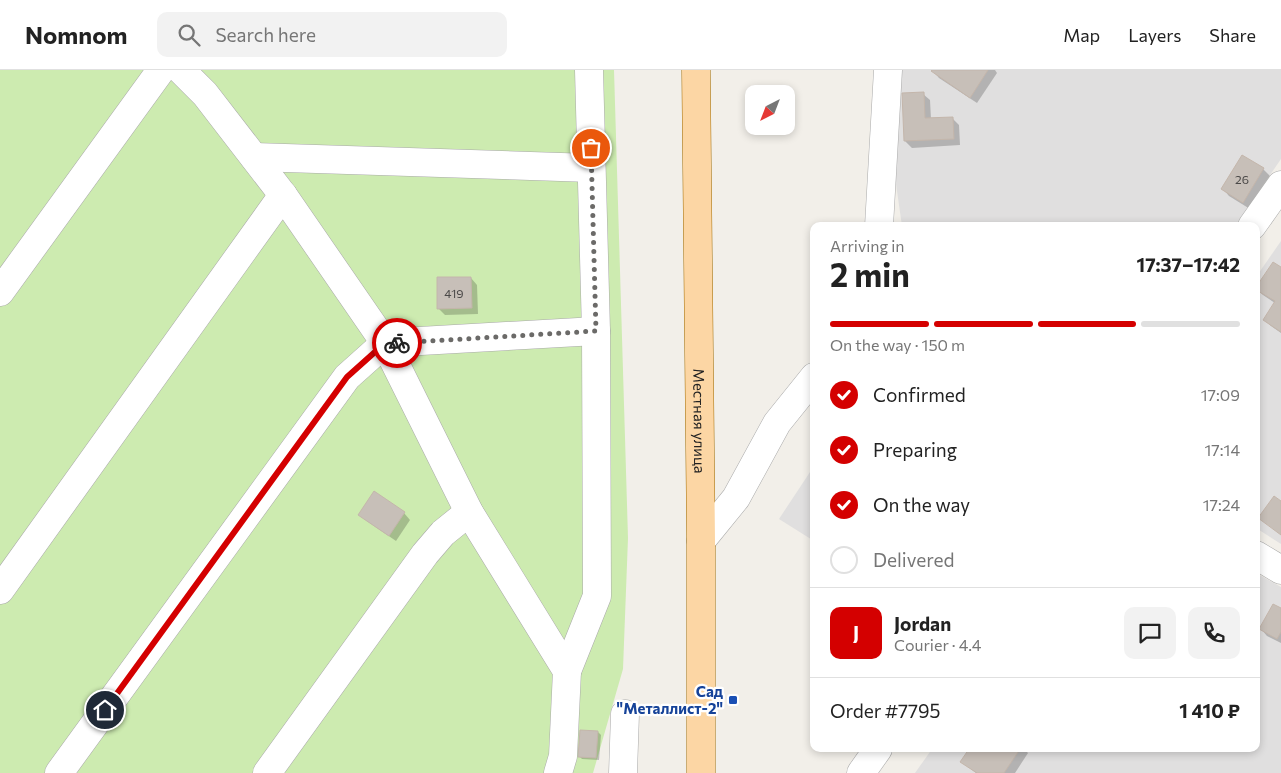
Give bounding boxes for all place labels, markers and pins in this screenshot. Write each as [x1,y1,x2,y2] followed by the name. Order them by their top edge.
[570,127,612,169] pin
[617,682,724,717] place label: Сад "Металлист-2"
[84,689,126,731] pin
[727,694,739,706] marker: Сад "Металлист-2"

